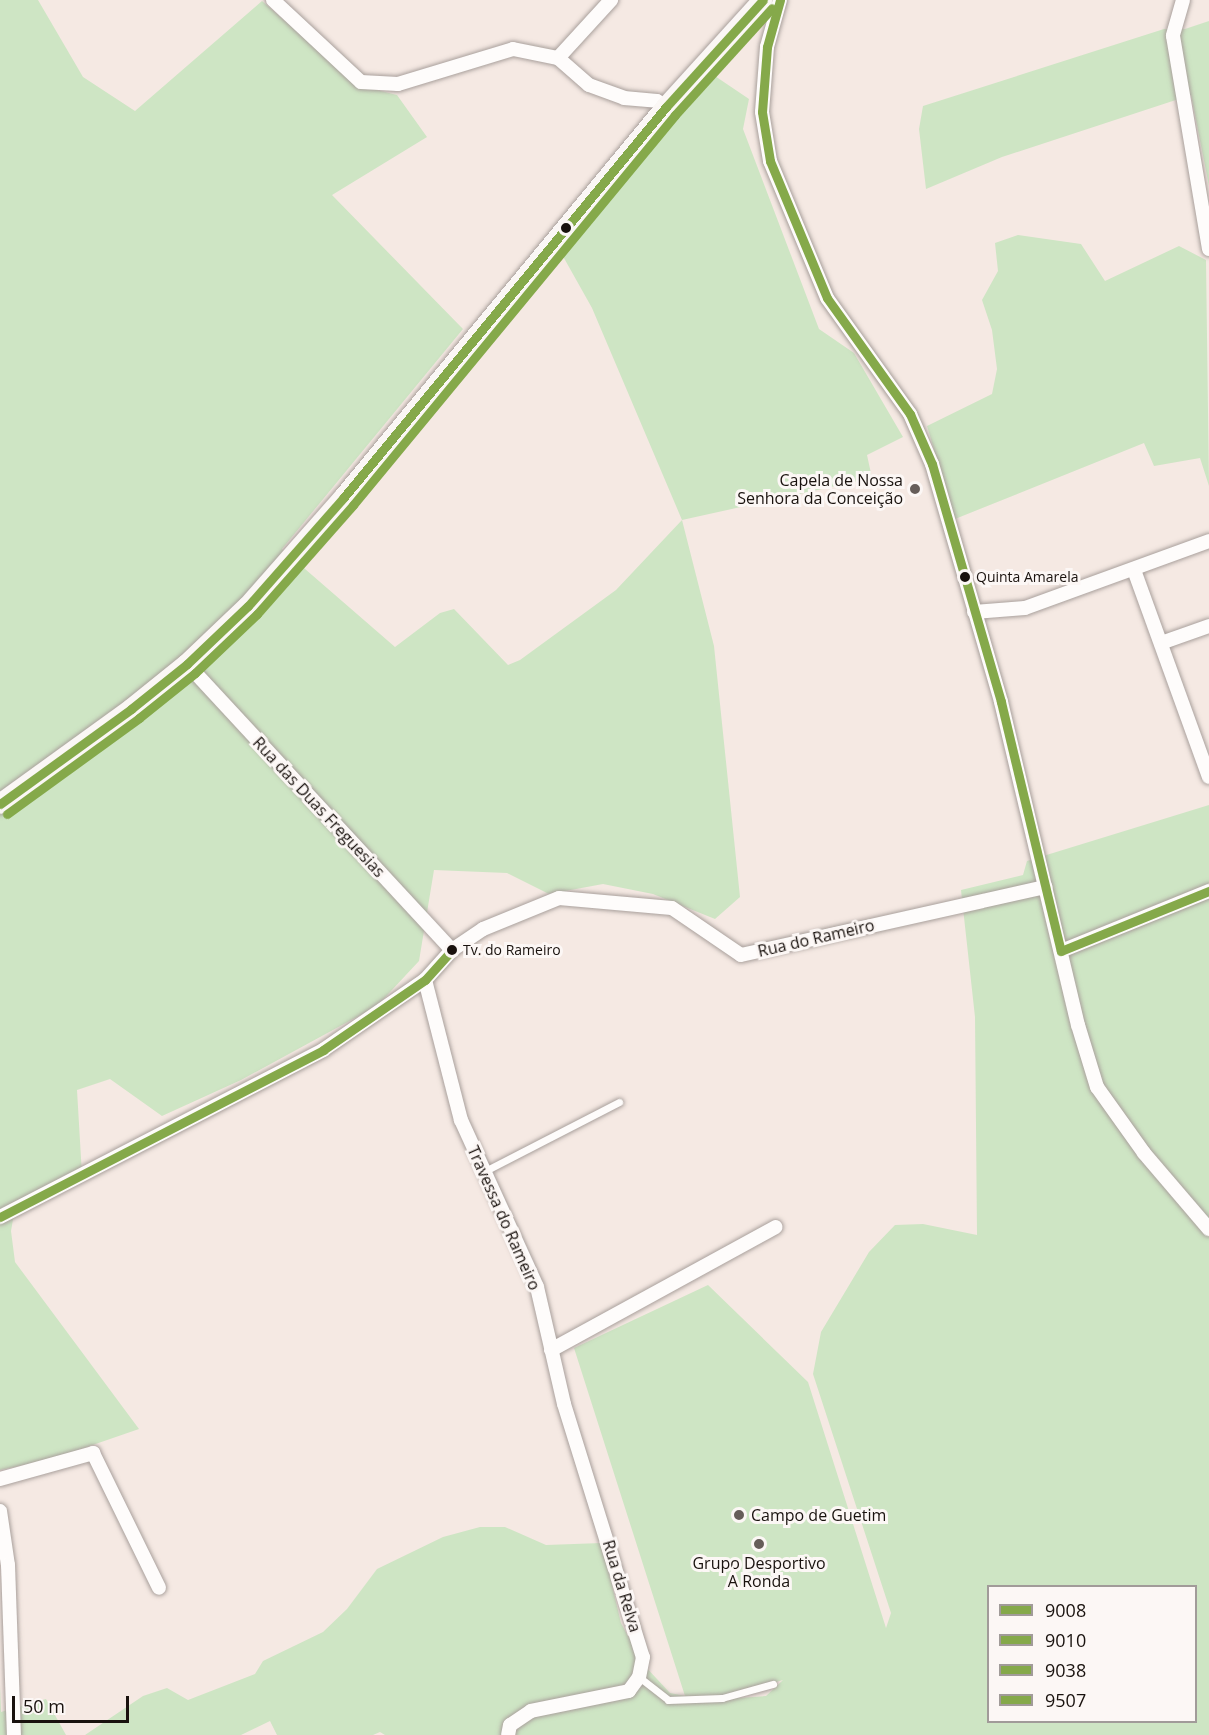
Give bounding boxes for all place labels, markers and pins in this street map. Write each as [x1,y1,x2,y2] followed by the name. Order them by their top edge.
[560,222,572,234] unlabelled marker
[737,470,903,508] place label: Capela de Nossa Senhora da Conceição
[908,482,922,496] marker: Capela de Nossa Senhora da Conceição
[976,569,1078,585] place label: Quinta Amarela
[959,571,971,583] marker: Quinta Amarela
[463,942,561,958] place label: Tv. do Rameiro
[446,944,458,956] marker: Tv. do Rameiro
[751,1505,886,1525] place label: Campo de Guetim
[732,1508,746,1522] marker: Campo de Guetim
[752,1537,766,1551] marker: Grupo Desportivo A Ronda
[692,1553,826,1591] place label: Grupo Desportivo A Ronda

